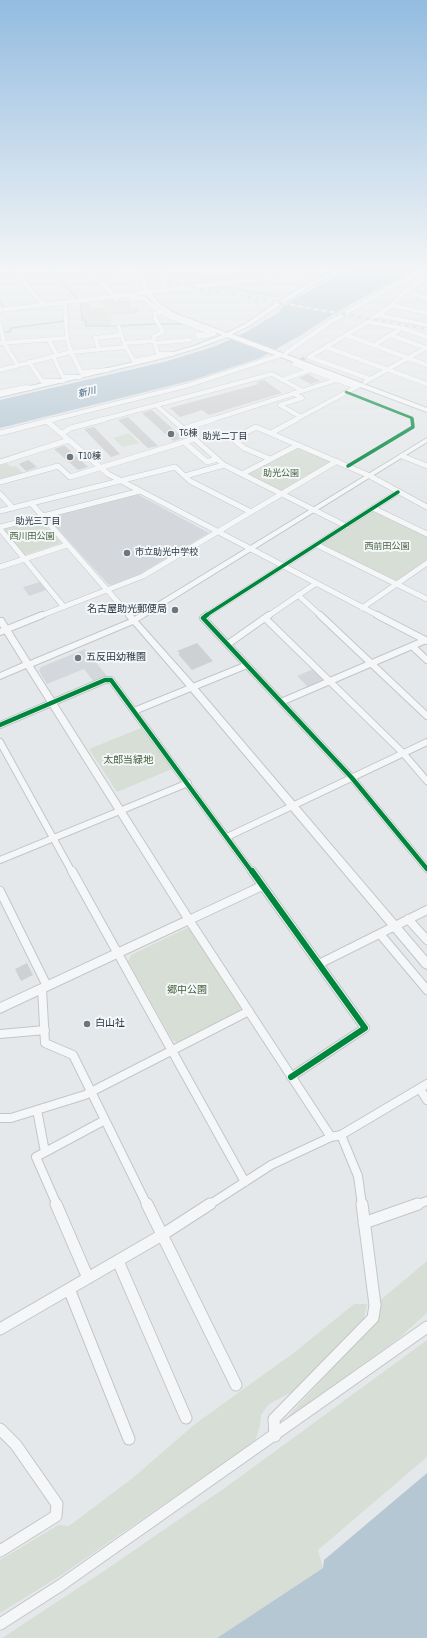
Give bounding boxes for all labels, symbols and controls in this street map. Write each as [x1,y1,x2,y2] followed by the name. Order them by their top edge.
[77,386,97,400] water label: 新川
[166,429,176,439] marker: T6棟
[179,429,197,439] place label: T6棟
[203,432,247,442] district label: 助光二丁目
[65,452,75,462] marker: T10棟
[78,452,101,462] place label: T10棟
[263,469,299,479] park label: 助光公園
[16,517,60,527] district label: 助光三丁目
[10,532,54,542] park label: 西川田公園
[365,542,409,552] park label: 西前田公園
[122,548,132,558] marker: 市立助光中学校
[135,548,198,558] place label: 市立助光中学校
[87,604,167,616] place label: 名古屋助光郵便局
[170,605,180,615] marker: 名古屋助光郵便局
[86,652,146,664] place label: 五反田幼稚園
[73,653,83,663] marker: 五反田幼稚園
[103,755,153,767] park label: 太郎当緑地
[167,985,207,997] park label: 郷中公園
[95,1018,125,1030] place label: 白山社
[82,1019,92,1029] marker: 白山社

